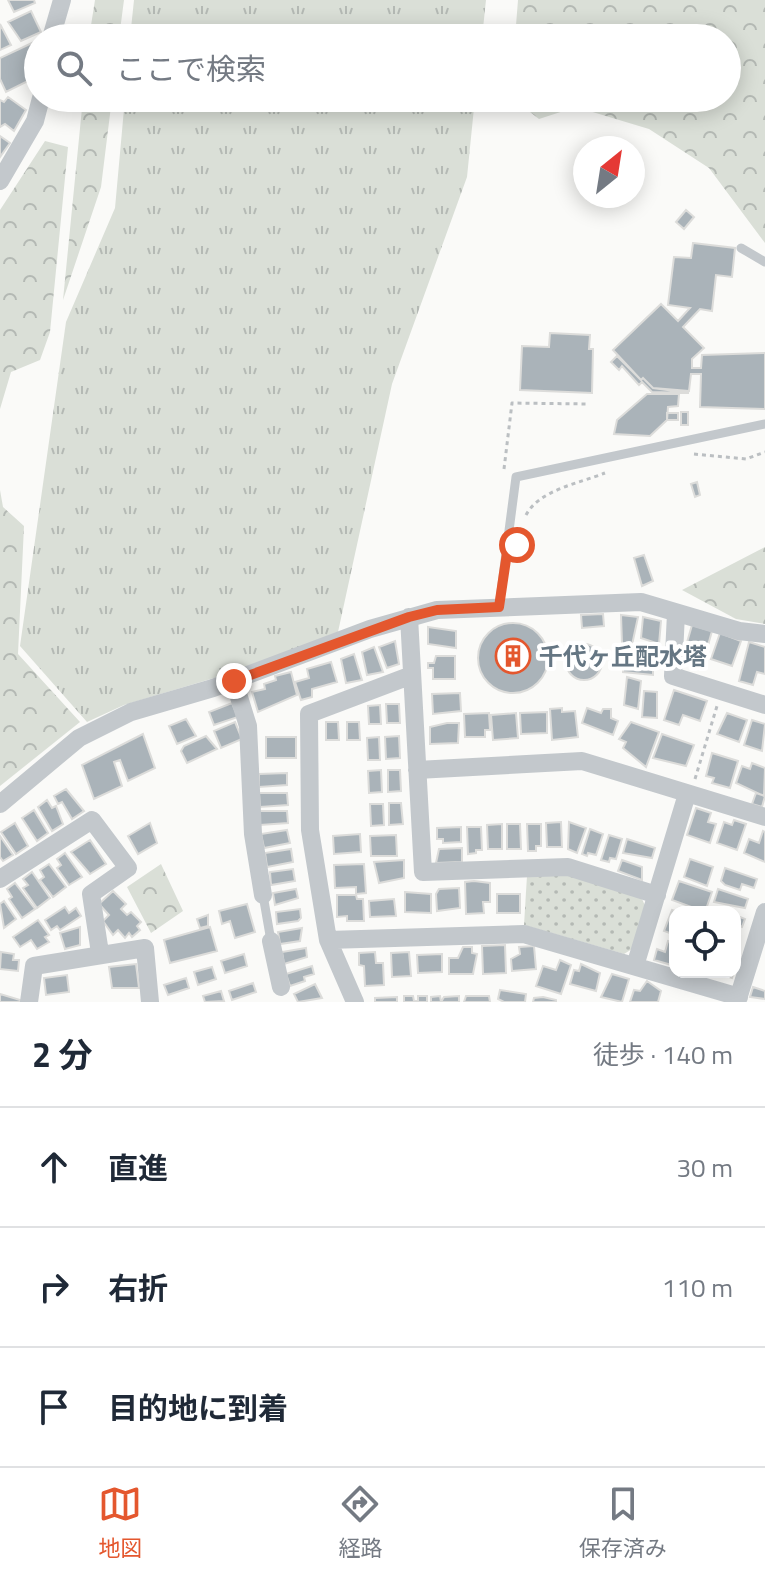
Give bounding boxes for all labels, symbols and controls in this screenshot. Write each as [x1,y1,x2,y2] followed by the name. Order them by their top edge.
[24,24,741,112] search box
[52,46,96,90] icon: search
[116,46,266,92] text: ここで検索
[573,136,645,208] north arrow
[499,527,535,563] route start
[494,637,532,675] building icon: 千代ヶ丘配水塔
[539,638,707,674] place label: 千代ヶ丘配水塔
[216,663,252,699] route end
[669,906,741,978] map controls
[669,906,741,978] button: locate
[32,1028,93,1080] text: 2 分
[593,1035,733,1074] text: 徒歩 · 140 m
[32,1145,76,1189] icon: ahead
[108,1145,168,1191] text: 直進
[676,1148,733,1187] text: 30 m
[32,1265,76,1309] icon: right
[108,1265,168,1311] text: 右折
[662,1268,733,1307] text: 110 m
[32,1385,76,1429] icon: arrive
[108,1385,288,1431] text: 目的地に到着
[98,1482,142,1565] tab: 地図
[338,1482,383,1565] tab: 経路
[579,1482,667,1565] tab: 保存済み

